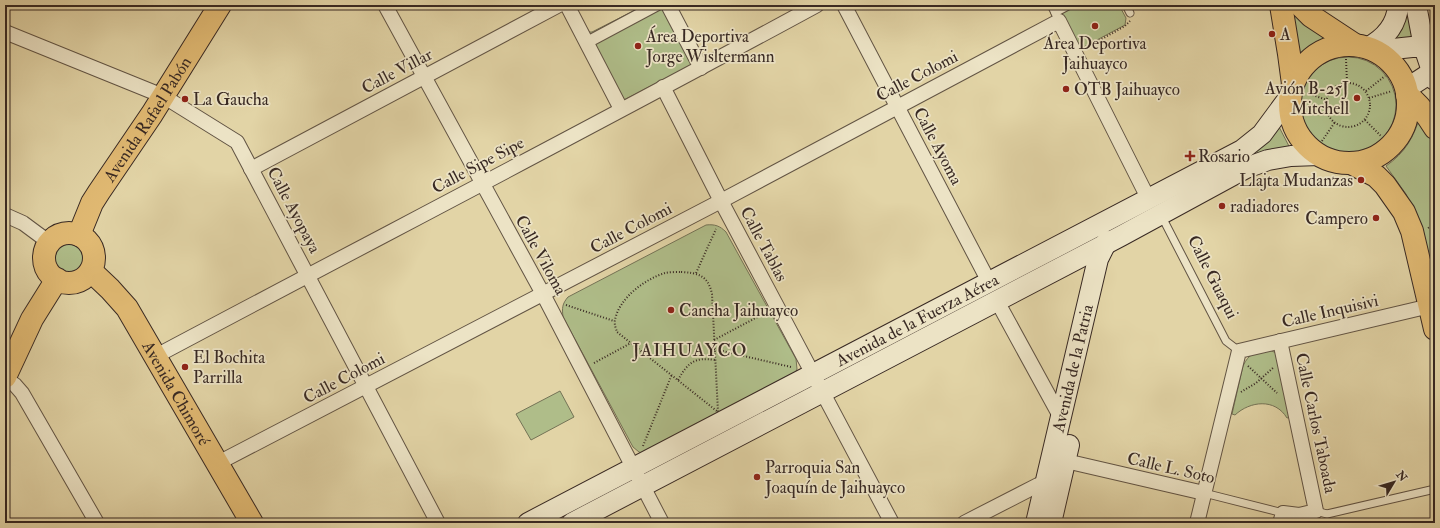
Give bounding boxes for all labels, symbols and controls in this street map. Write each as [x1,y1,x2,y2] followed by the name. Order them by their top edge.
[1090,21,1100,31] marker: Área Deportiva Jaihuayco
[1279,24,1291,45] place label: A
[645,25,775,68] place label: Área Deportiva Jorge Wisltermann
[1267,29,1277,39] marker: A
[1042,32,1148,75] place label: Área Deportiva Jaihuayco
[633,41,643,51] marker: Área Deportiva Jorge Wisltermann
[358,43,437,98] street label: Calle Villar
[873,46,962,106] street label: Calle Colomi
[98,52,196,187] street label: Avenida Rafael Pabón
[1264,78,1350,119] place label: Avión B-25J Mitchell
[1074,79,1180,101] place label: OTB Jaihuayco
[1061,84,1071,94] marker: OTB Jaihuayco
[193,89,270,110] place label: La Gaucha
[1352,93,1362,103] marker: Avión B-25J Mitchell
[180,94,190,104] marker: La Gaucha
[908,104,968,190] street label: Calle Ayoma
[428,132,528,199] street label: Calle Sipe Sipe
[1198,146,1250,167] place label: Rosario
[1185,151,1195,161] marker: Rosario
[262,163,326,258] street label: Calle Ayopaya
[1239,170,1353,191] place label: Llajta Mudanzas
[1356,175,1366,185] marker: Llajta Mudanzas
[1230,196,1299,217] place label: radiadores
[587,198,676,258] street label: Calle Colomi
[1217,201,1227,211] marker: radiadores
[736,203,793,285] street label: Calle Tablas
[1305,208,1368,230] place label: Campero
[511,212,572,299] street label: Calle Viloma
[1371,213,1381,223] marker: Campero
[1183,232,1243,323] street label: Calle Guaqui
[831,268,1003,371] street label: Avenida de la Fuerza Aérea
[1280,290,1381,332] street label: Calle Inquisivi
[679,300,798,322] place label: Cancha Jaihuayco
[1047,301,1098,435] street label: Avenida de la Patria
[666,305,676,315] marker: Cancha Jaihuayco
[137,336,215,450] street label: Avenida Chimoré
[632,339,747,362] district label: JAIHUAYCO
[193,347,266,388] place label: El Bochita Parrilla
[300,348,389,408] street label: Calle Colomi
[1291,351,1341,496] street label: Calle Carlos Taboada
[180,362,190,372] marker: El Bochita Parrilla
[1125,448,1217,488] street label: Calle L. Soto
[764,457,905,499] place label: Parroquia San Joaquín de Jaihuayco
[1374,462,1414,502] north arrow
[1393,467,1410,485] text: N
[752,472,762,482] marker: Parroquia San Joaquín de Jaihuayco

